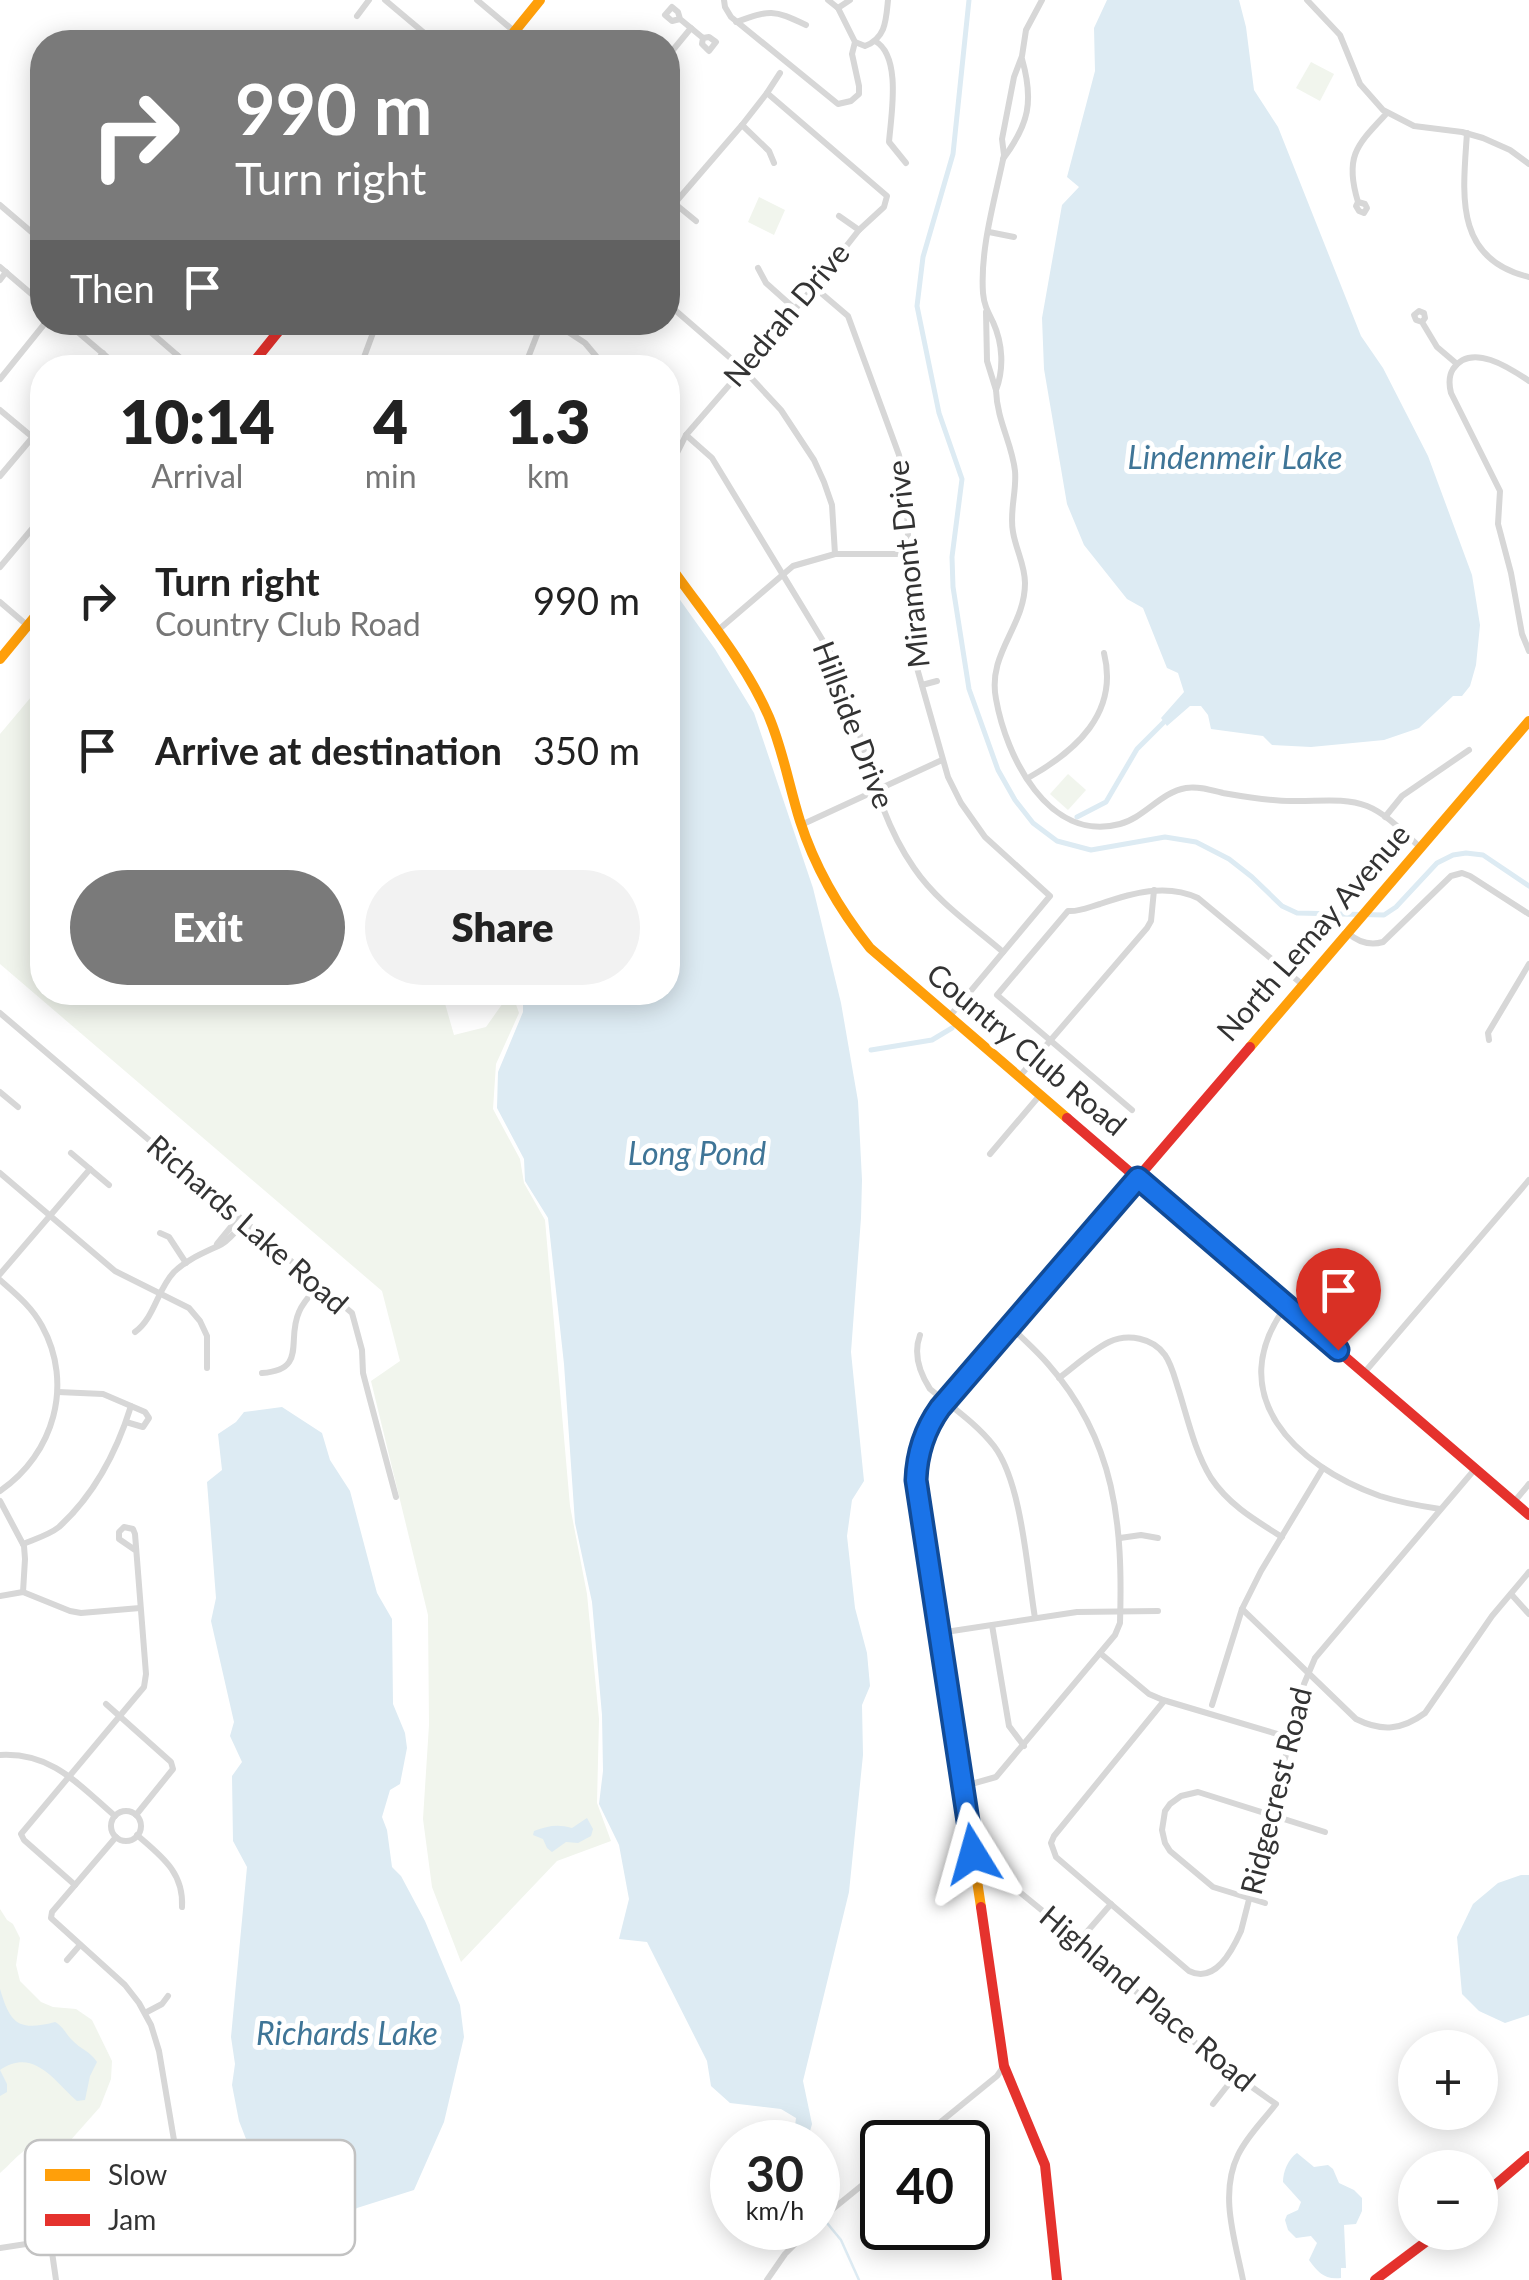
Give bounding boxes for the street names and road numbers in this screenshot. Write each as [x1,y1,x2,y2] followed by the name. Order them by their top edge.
[715,234,856,393] street label: Nedrah Drive
[878,459,936,670] street label: Miramont Drive
[807,636,903,813] street label: Hillside Drive
[1208,816,1416,1048] street label: North Lemay Avenue
[920,955,1134,1142] street label: Country Club Road
[141,1126,356,1321] street label: Richards Lake Road
[1232,1683,1318,1898] street label: Ridgecrest Road
[1034,1897,1263,2098] street label: Highland Place Road

